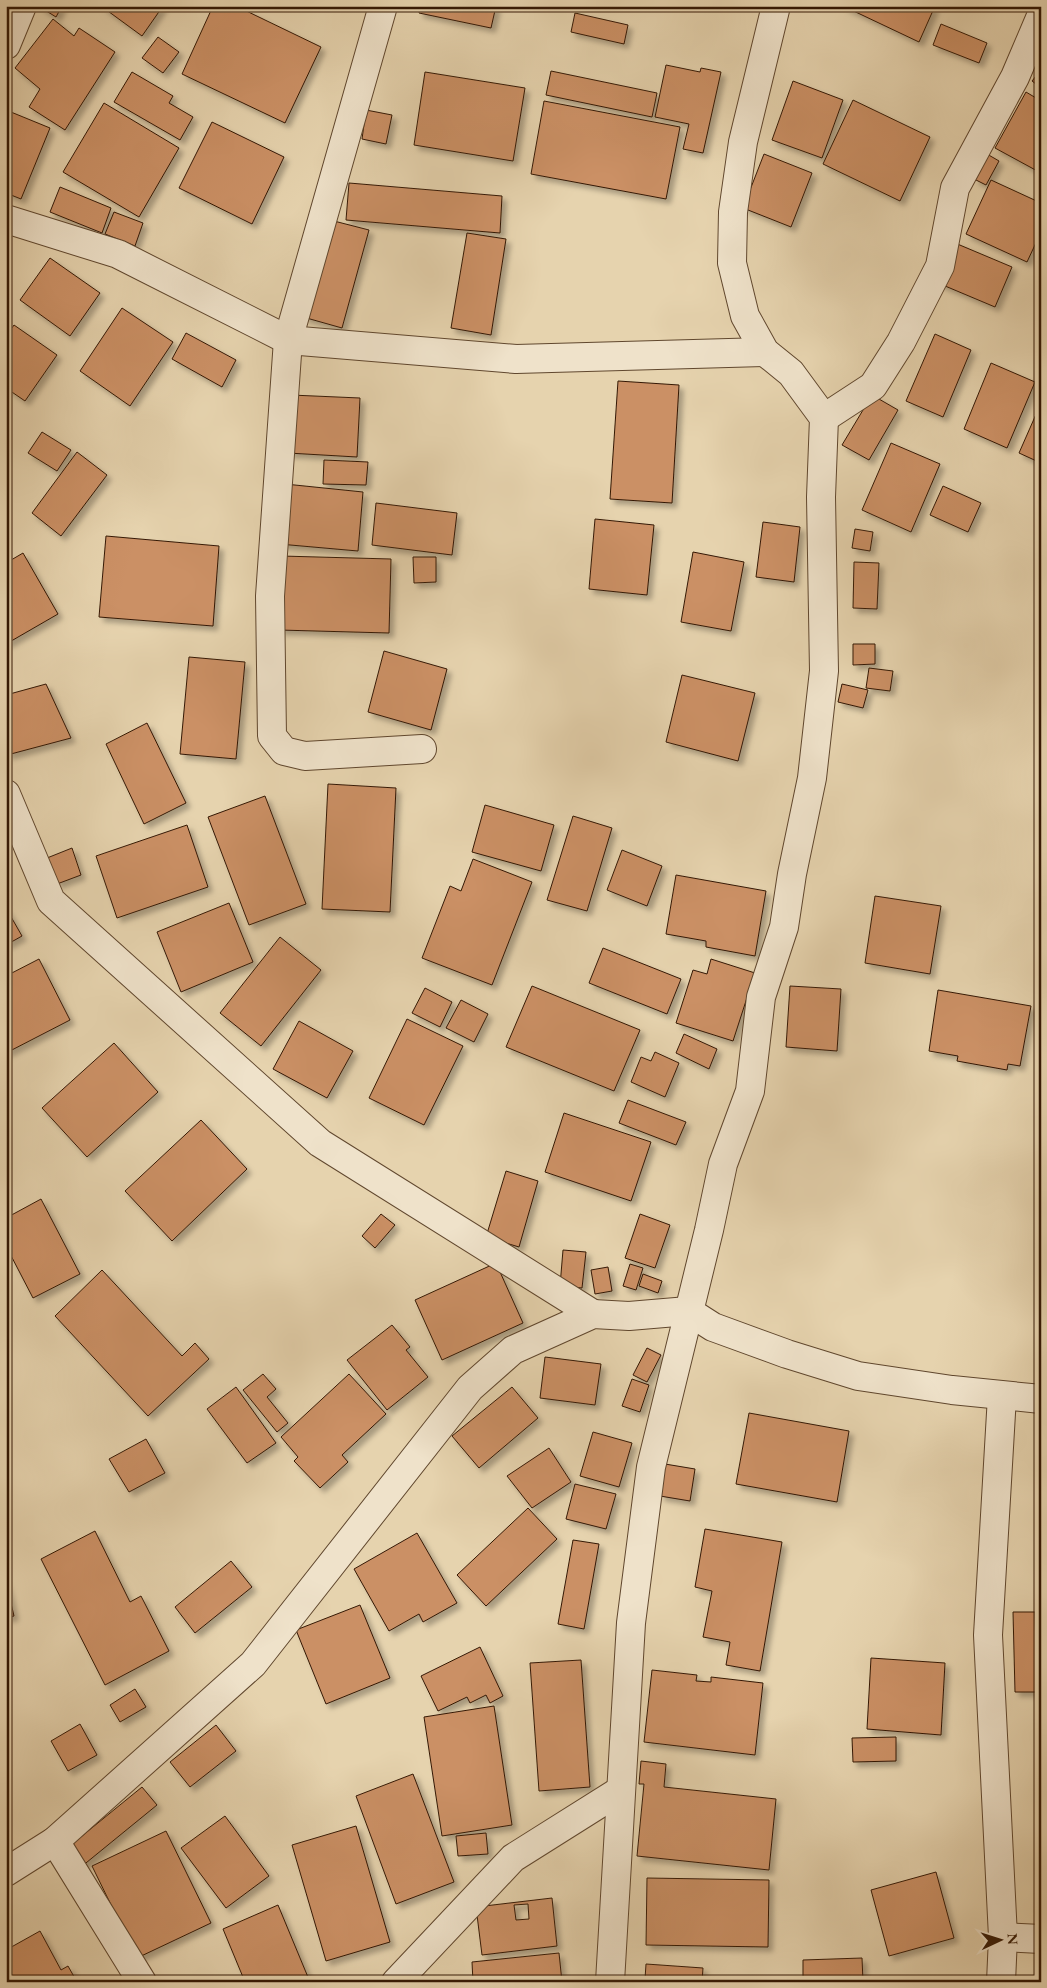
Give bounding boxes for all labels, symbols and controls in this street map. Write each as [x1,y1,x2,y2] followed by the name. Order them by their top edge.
[974,1916,1024,1966] north arrow
[1004,1933,1022,1946] text: N

